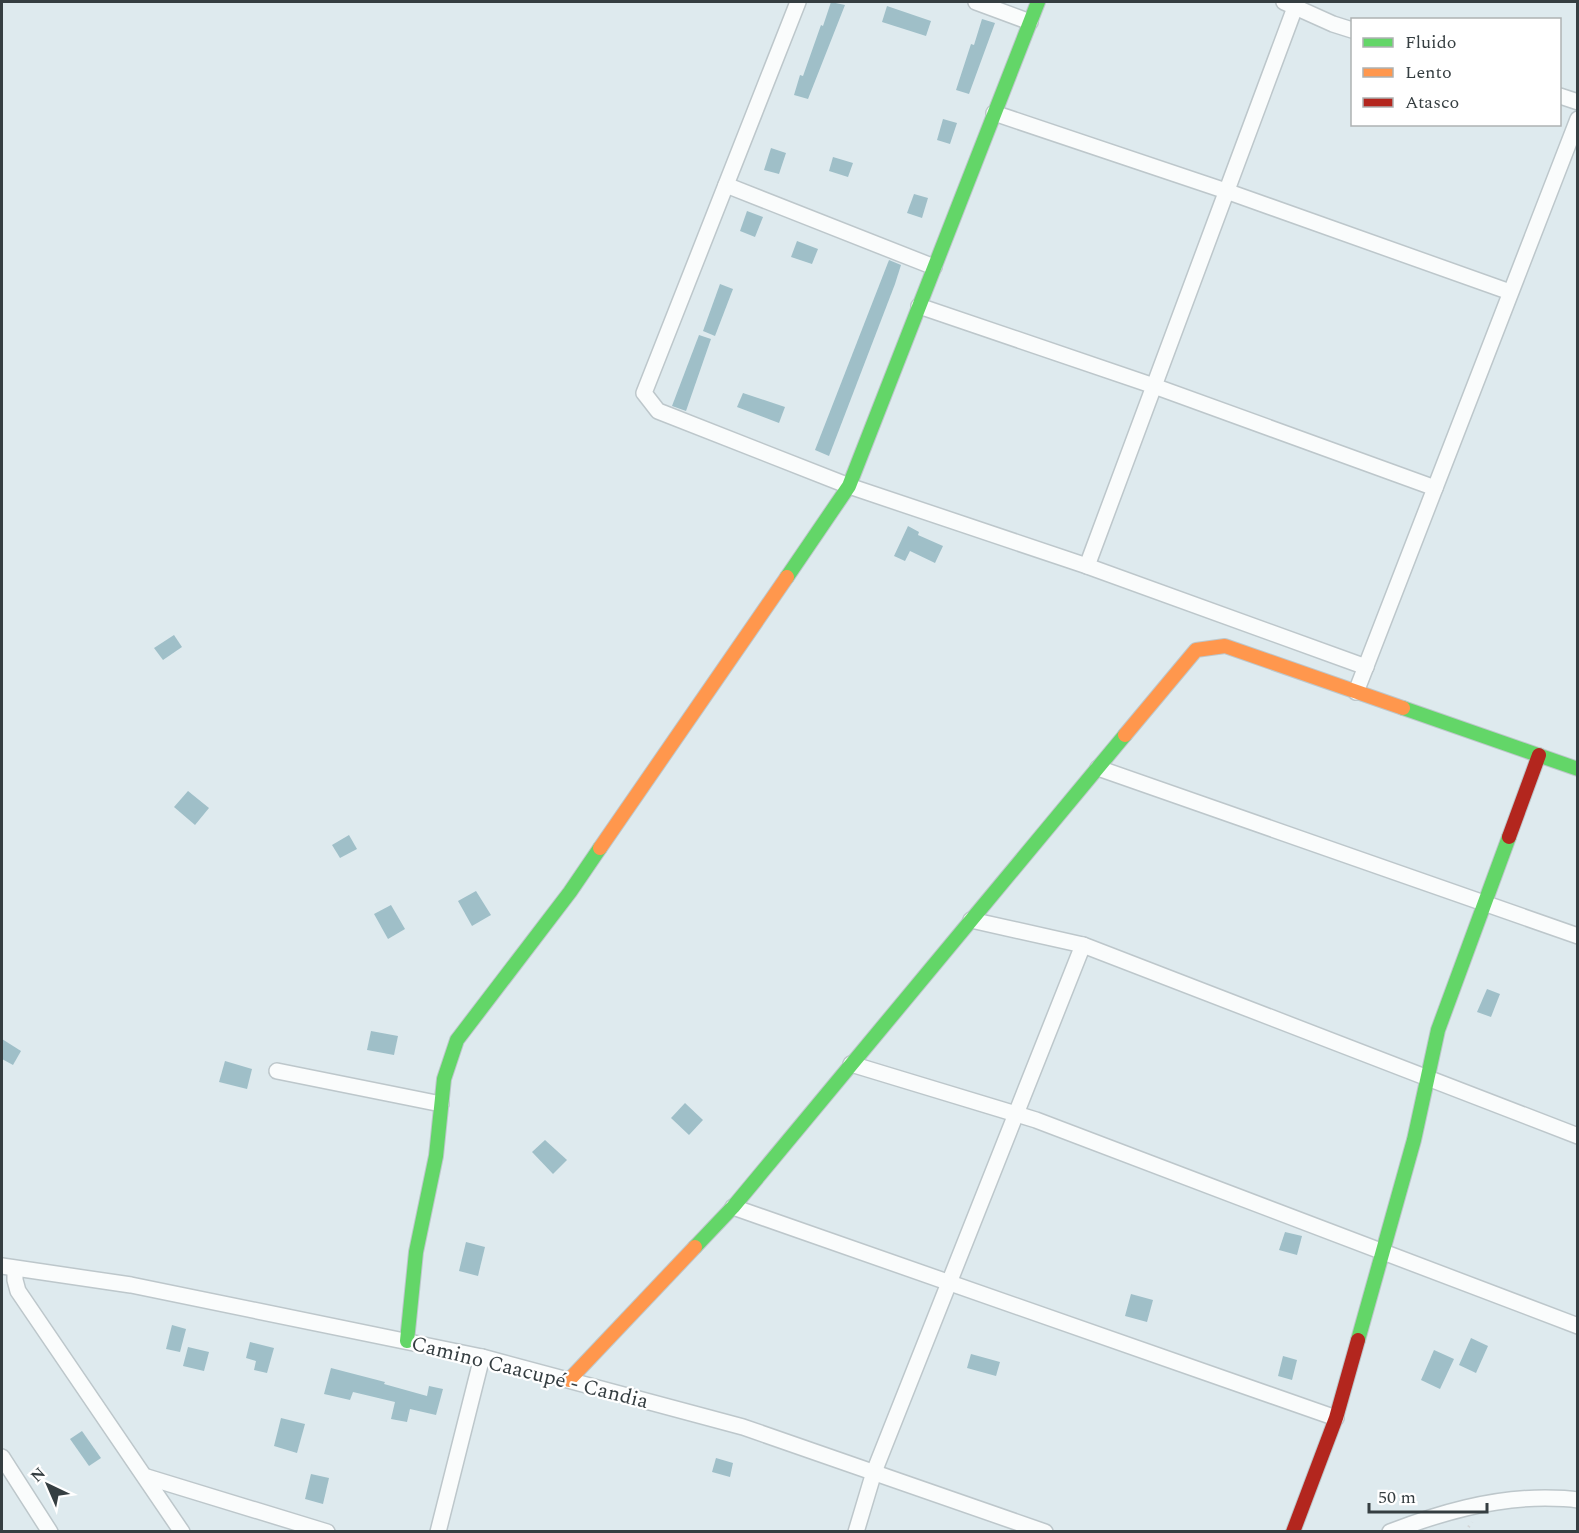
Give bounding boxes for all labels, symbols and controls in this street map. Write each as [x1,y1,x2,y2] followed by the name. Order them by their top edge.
[1351,18,1561,126] legend
[1405,29,1457,56] text: Fluido
[1405,59,1452,86] text: Lento
[1405,89,1459,116] text: Atasco
[408,1328,652,1418] street label: Camino Caacupé - Candia
[18,1455,78,1515] north arrow
[25,1462,51,1488] text: N
[1369,1476,1488,1514] scale bar
[1378,1484,1416,1511] text: 50 m

